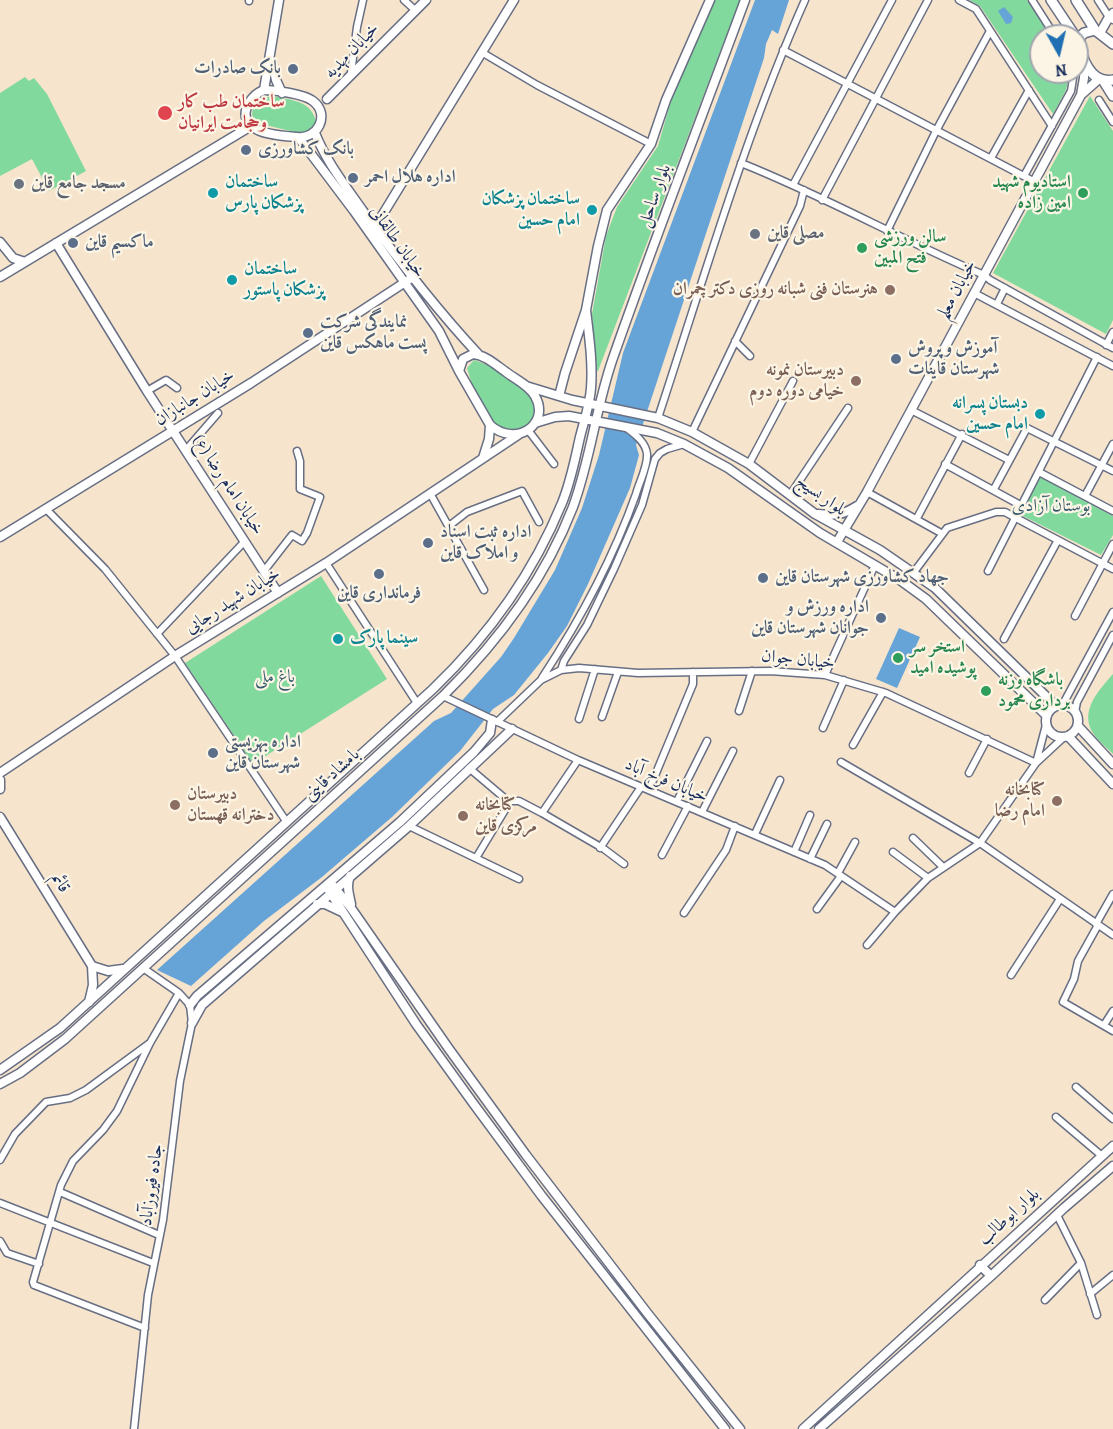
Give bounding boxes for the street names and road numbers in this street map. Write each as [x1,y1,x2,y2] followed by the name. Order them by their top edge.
[320,18,384,84] street label: خیابان مهدیه
[634,162,676,230] street label: بلوار ساحل
[364,202,430,282] street label: خیابان طالقانی
[932,257,982,323] street label: خیابان معلم
[151,365,239,431] street label: خیابان جانبازان
[187,431,269,539] street label: خیابان امام رضا (ع)
[791,471,851,521] street label: بلوار بسیج
[181,563,285,639] street label: خیابان شهید رجایی
[760,645,836,675] street label: خیابان جوان
[299,744,365,806] street label: بامشاد قاینی
[621,754,711,808] street label: خیابان فرخ آباد
[46,869,74,897] street label: قائم
[136,1143,168,1227] street label: جاده فیروزآباد
[974,1184,1044,1250] street label: بلوار ابوطالب

